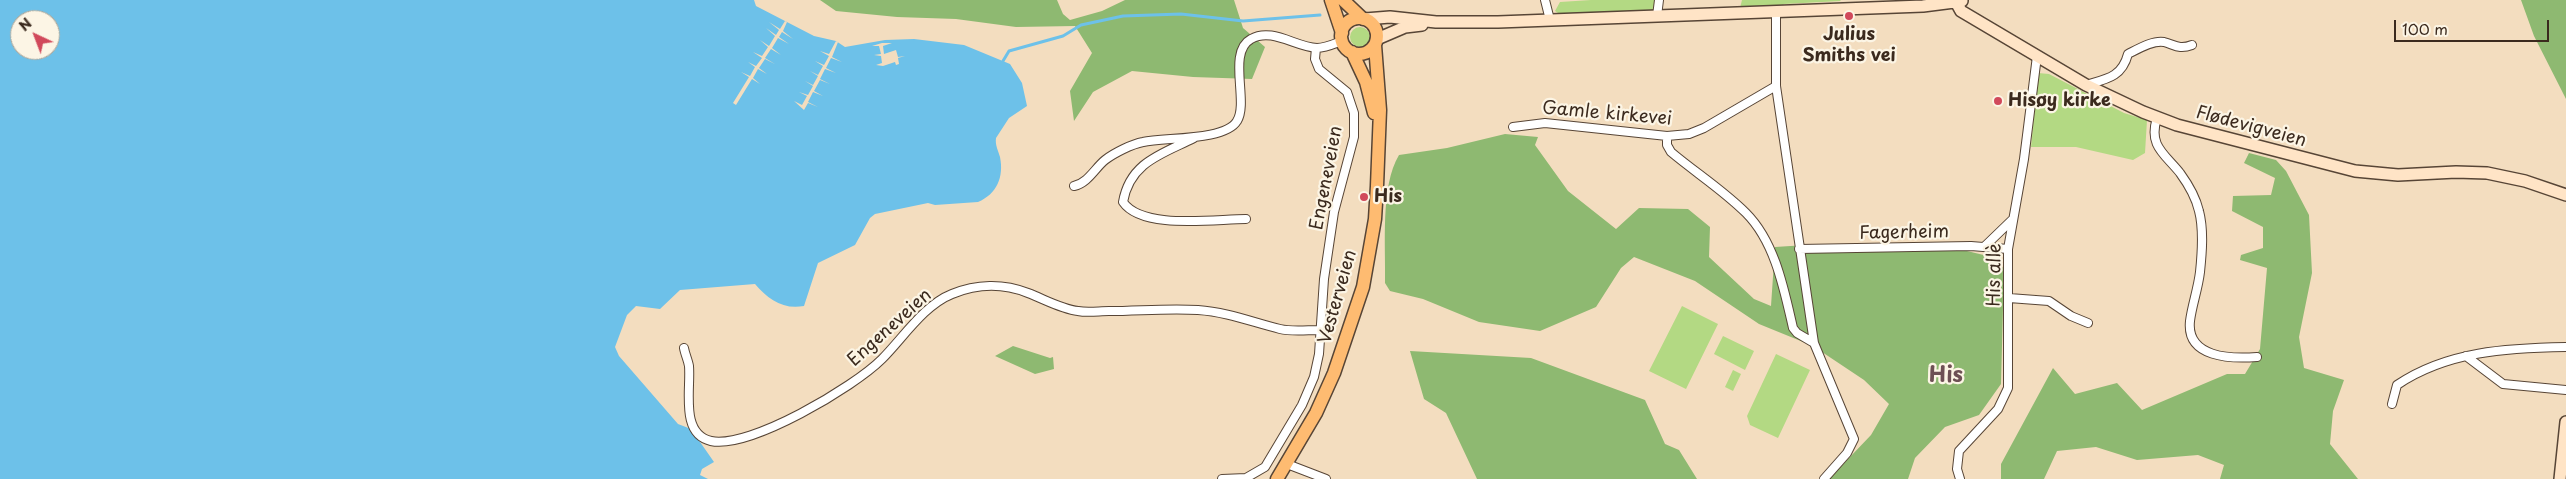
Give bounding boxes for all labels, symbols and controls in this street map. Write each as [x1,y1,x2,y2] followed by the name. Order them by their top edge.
[10,10,60,60] north arrow
[1843,10,1855,22] marker: Julius Smiths vei
[2396,10,2551,42] scale bar
[14,13,36,36] text: N
[2402,17,2448,40] text: 100 m
[1802,24,1896,66] place label: Julius Smiths vei
[2008,90,2111,112] place label: Hisøy kirke
[1992,95,2004,107] marker: Hisøy kirke
[1541,98,1673,130] street label: Gamle kirkevei
[2193,102,2309,152] street label: Flødevigveien
[1306,124,1348,232] street label: Engeneveien
[1374,186,1402,208] place label: His
[1358,191,1370,203] marker: His
[1859,221,1949,245] street label: Fagerheim
[1984,243,2006,307] street label: His allè
[1314,247,1362,347] street label: Vesterveien
[844,285,936,371] street label: Engeneveien
[1929,363,1963,389] district label: His

